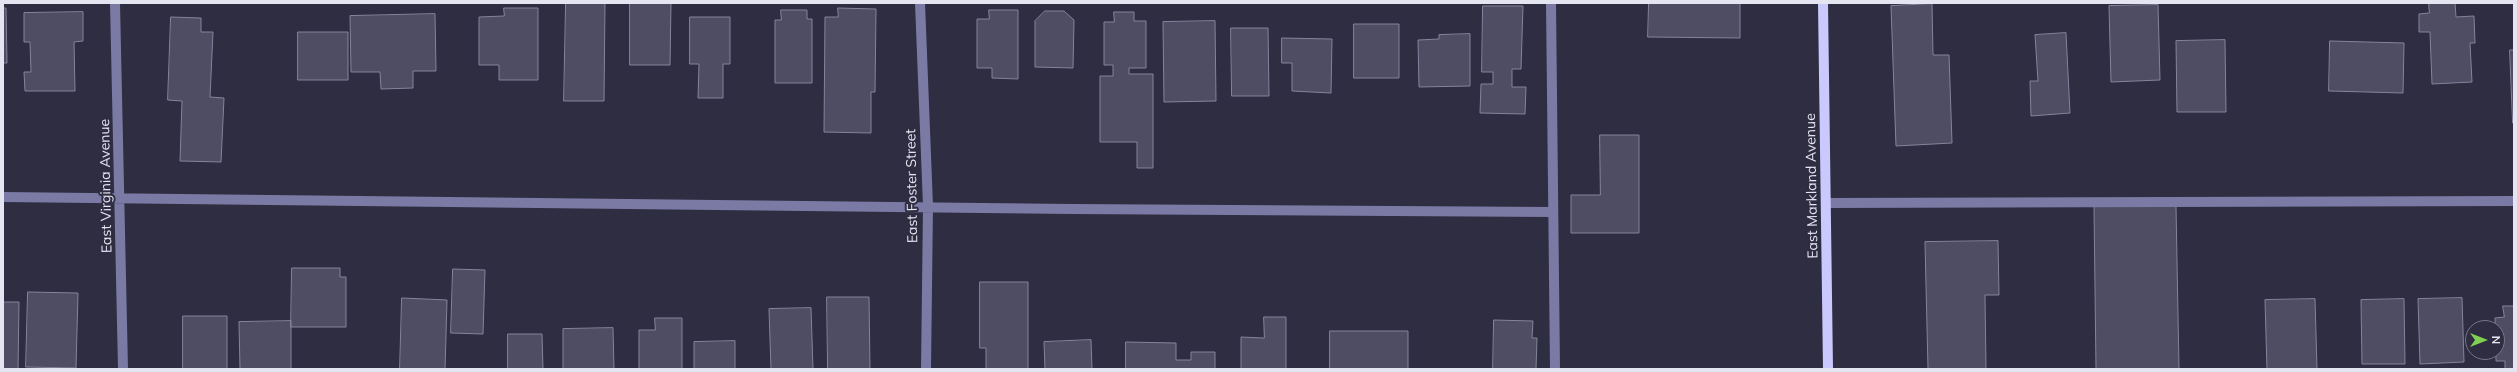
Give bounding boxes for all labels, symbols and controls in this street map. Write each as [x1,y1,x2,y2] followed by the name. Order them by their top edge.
[1802,113,1822,259] street label: East Markland Avenue
[96,119,116,253] street label: East Virginia Avenue
[903,129,921,243] street label: East Foster Street
[2465,320,2505,360] north arrow
[2489,336,2503,344] text: N

